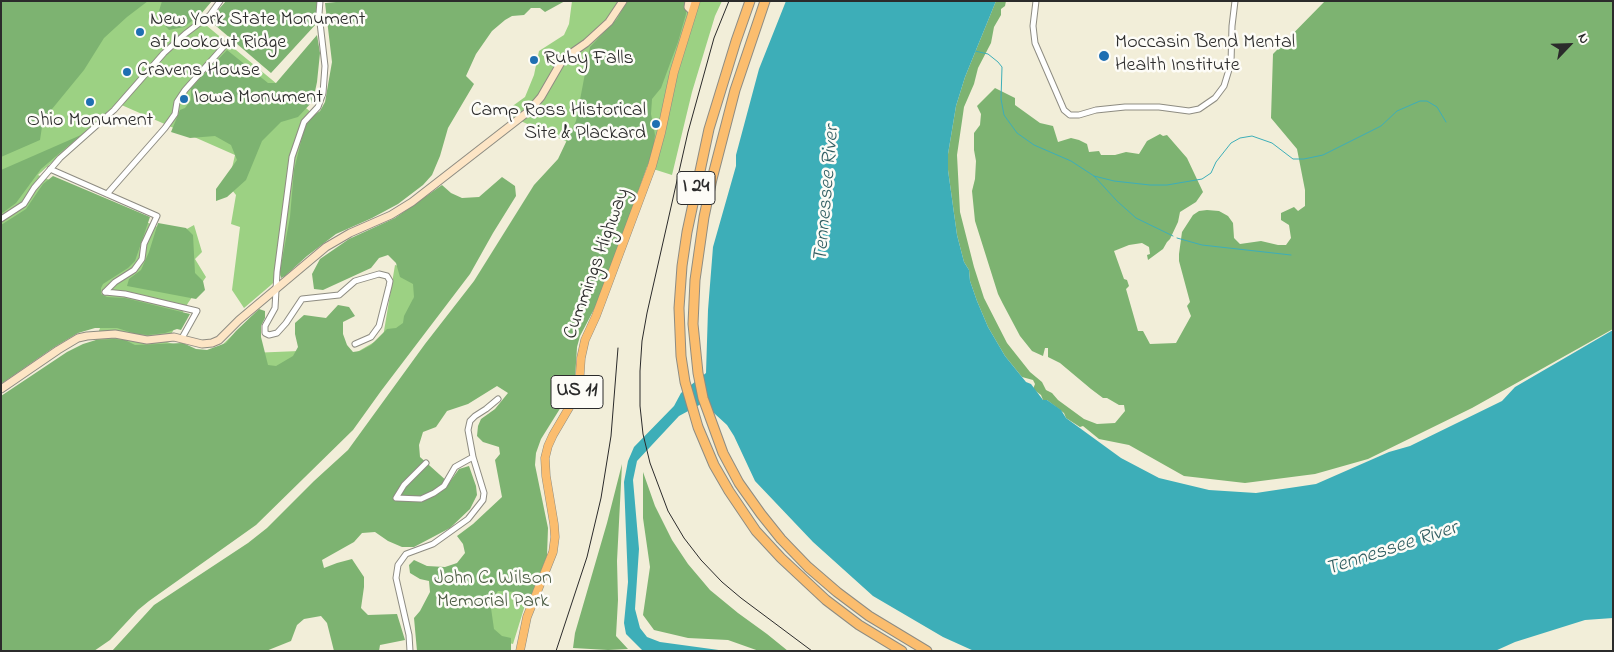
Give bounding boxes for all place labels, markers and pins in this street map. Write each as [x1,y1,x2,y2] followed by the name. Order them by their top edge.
[150,9,365,56] place label: New York State Monument at Lookout Ridge
[134,26,146,38] marker: New York State Monument at Lookout Ridge
[1115,32,1295,79] place label: Moccasin Bend Mental Health Institute
[544,48,634,72] place label: Ruby Falls
[1097,49,1111,63] marker: Moccasin Bend Mental Health Institute
[528,54,540,66] marker: Ruby Falls
[137,60,260,84] place label: Cravens House
[121,66,133,78] marker: Cravens House
[194,87,323,111] place label: Iowa Monument
[178,93,190,105] marker: Iowa Monument
[84,96,96,108] marker: Ohio Monument
[471,100,646,147] place label: Camp Ross Historical Site & Plackard
[27,110,153,134] place label: Ohio Monument
[650,118,662,130] marker: Camp Ross Historical Site & Plackard

